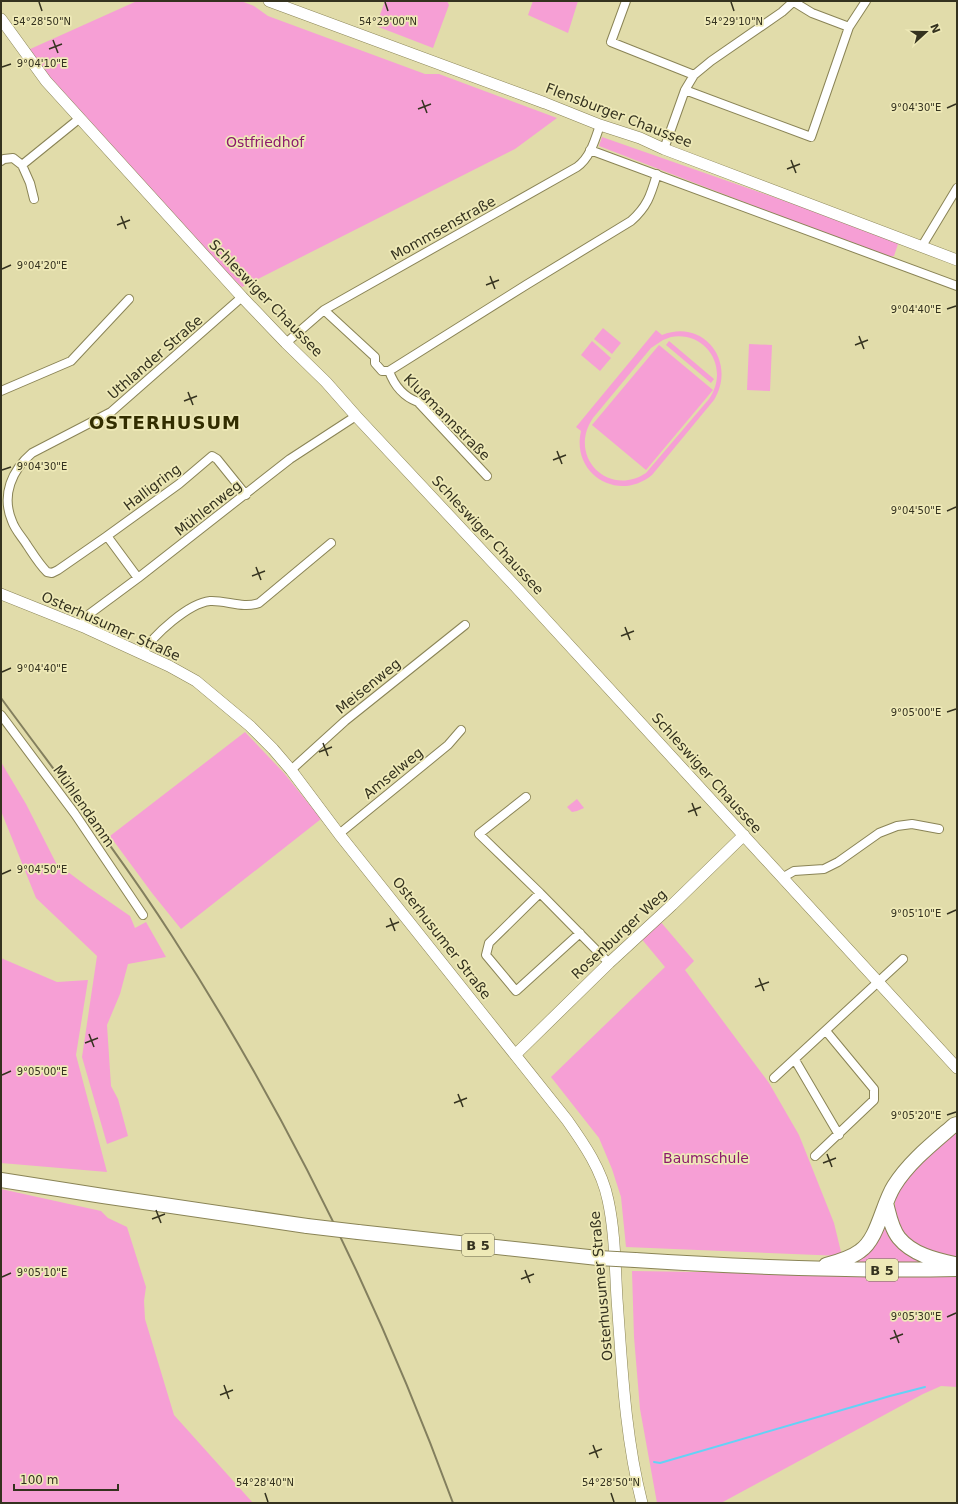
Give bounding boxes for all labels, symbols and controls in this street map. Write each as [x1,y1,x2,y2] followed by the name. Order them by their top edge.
[906,12,946,52] north arrow
[13,16,71,27] text: 54°28'50"N
[359,16,417,27] text: 54°29'00"N
[705,16,763,27] text: 54°29'10"N
[927,22,943,35] text: N
[17,58,67,69] text: 9°04'10"E
[543,80,695,150] street label: Flensburger Chaussee
[891,102,941,113] text: 9°04'30"E
[226,134,305,150] park label: Ostfriedhof
[388,193,498,263] street label: Mommsenstraße
[206,236,326,360] street label: Schleswiger Chaussee
[17,260,67,271] text: 9°04'20"E
[891,304,941,315] text: 9°04'40"E
[105,312,205,402] street label: Uthlander Straße
[401,371,493,463] street label: Klußmannstraße
[89,412,241,433] district label: OSTERHUSUM
[120,460,184,514] street label: Halligring
[17,461,67,472] text: 9°04'30"E
[429,472,547,598] street label: Schleswiger Chaussee
[171,477,245,539] street label: Mühlenweg
[891,505,941,516] text: 9°04'50"E
[39,588,183,664] street label: Osterhusumer Straße
[333,655,403,717] street label: Meisenweg
[17,663,67,674] text: 9°04'40"E
[891,707,941,718] text: 9°05'00"E
[649,710,765,836] street label: Schleswiger Chaussee
[360,744,426,802] street label: Amselweg
[50,762,118,850] street label: Mühlendamm
[17,864,67,875] text: 9°04'50"E
[389,874,495,1002] street label: Osterhusumer Straße
[568,886,670,982] street label: Rosenburger Weg
[891,908,941,919] text: 9°05'10"E
[17,1066,67,1077] text: 9°05'00"E
[891,1110,941,1121] text: 9°05'20"E
[663,1150,749,1166] park label: Baumschule
[586,1210,616,1362] street label: Osterhusumer Straße
[462,1234,494,1256] road number: B 5
[866,1259,898,1281] road number: B 5
[17,1267,67,1278] text: 9°05'10"E
[891,1311,941,1322] text: 9°05'30"E
[14,1466,118,1492] scale bar
[20,1473,58,1487] text: 100 m
[236,1477,294,1488] text: 54°28'40"N
[582,1477,640,1488] text: 54°28'50"N

